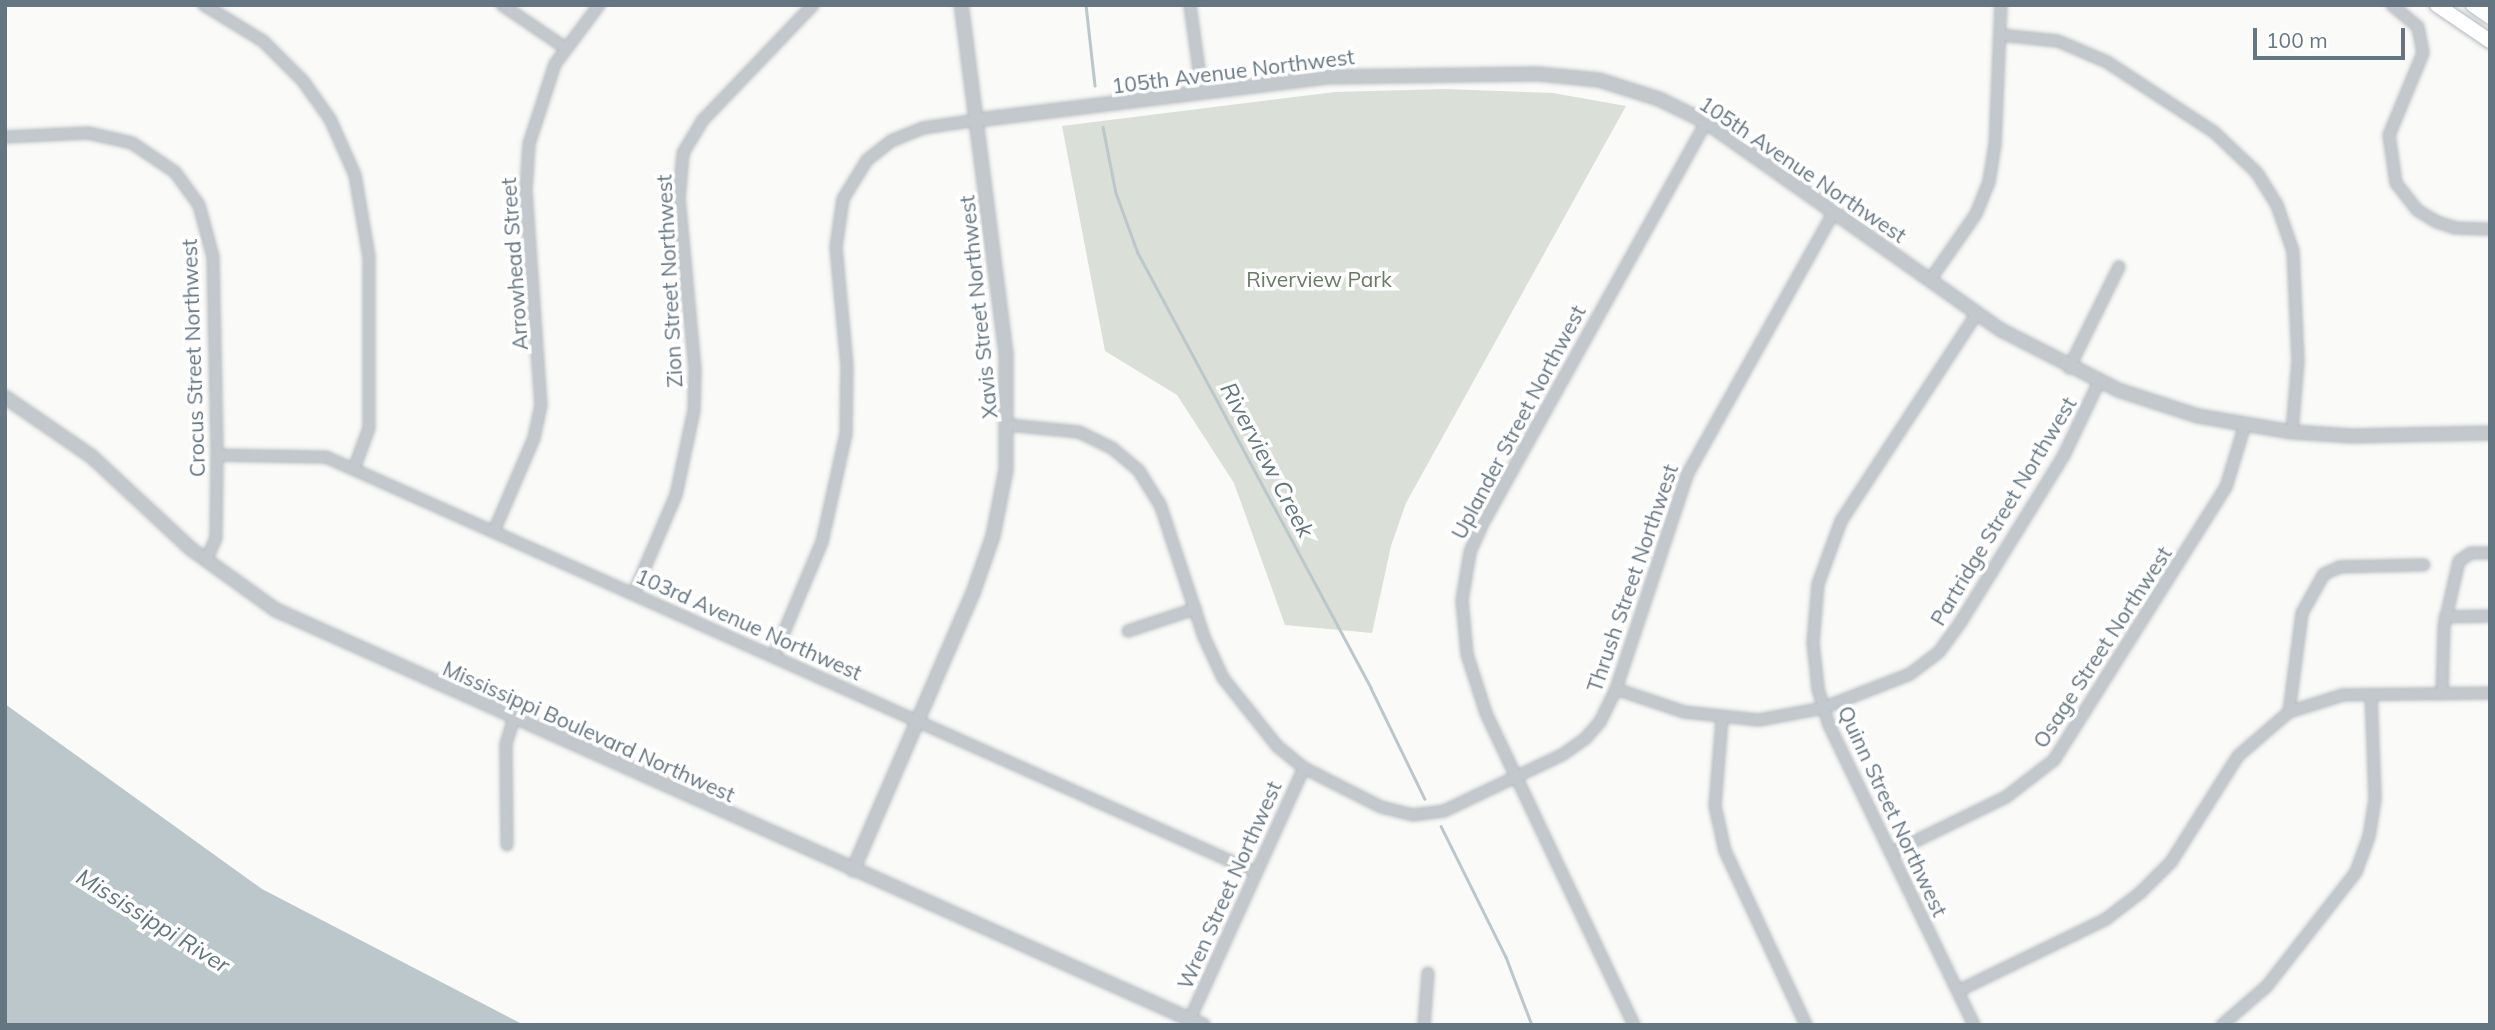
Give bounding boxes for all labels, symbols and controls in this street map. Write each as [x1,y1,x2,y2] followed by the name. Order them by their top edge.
[2257,14,2409,58] scale bar
[2266,27,2328,53] text: 100 m
[1110,44,1356,98] street label: 105th Avenue Northwest
[1695,90,1911,248] street label: 105th Avenue Northwest
[651,174,687,388] street label: Zion Street Northwest
[495,177,533,351] street label: Arrowhead Street
[954,194,1002,420] street label: Xavis Street Northwest
[176,238,210,478] street label: Crocus Street Northwest
[1246,266,1392,292] park label: Riverview Park
[1446,301,1590,543] street label: Uplander Street Northwest
[1214,378,1320,542] water label: Riverview Creek
[1925,392,2081,630] street label: Partridge Street Northwest
[1581,461,1683,695] street label: Thrush Street Northwest
[2027,542,2177,752] street label: Osage Street Northwest
[632,563,866,685] street label: 103rd Avenue Northwest
[439,655,739,807] street label: Mississippi Boulevard Northwest
[1833,702,1953,920] street label: Quinn Street Northwest
[1172,777,1286,993] street label: Wren Street Northwest
[71,863,235,979] water label: Mississippi River

